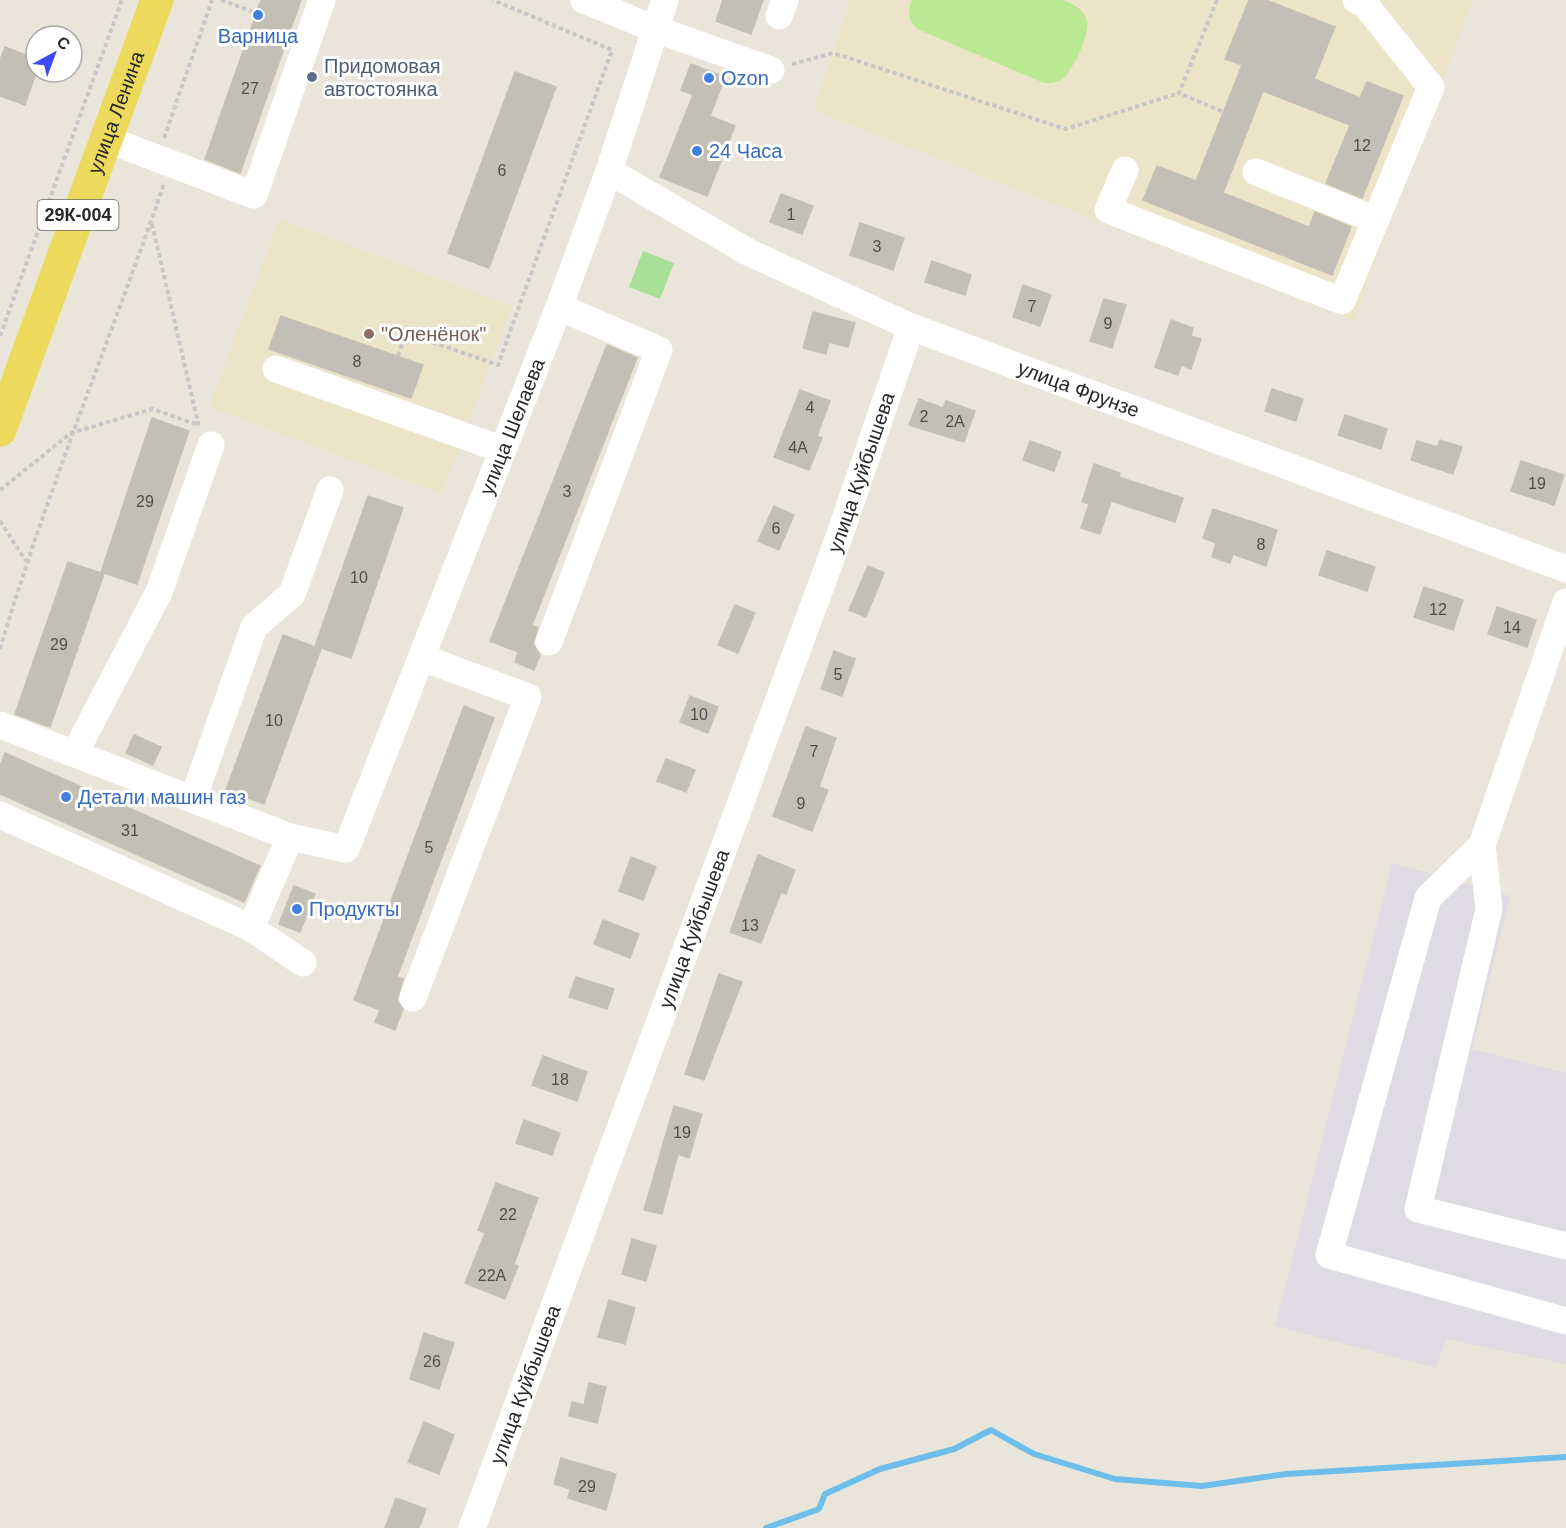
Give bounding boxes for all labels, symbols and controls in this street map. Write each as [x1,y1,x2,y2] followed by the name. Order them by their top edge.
[251,8,265,22] marker: Варница
[24,24,84,84] north arrow
[218,25,299,47] place label: Варница
[54,33,74,54] text: С
[83,47,149,177] street label: улица Ленина
[324,55,441,100] place label: Придомовая автостоянка
[721,67,769,89] place label: Ozon
[305,70,319,84] marker: Придомовая автостоянка
[702,71,716,85] marker: Ozon
[241,80,259,97] house number: 27
[1353,137,1371,154] house number: 12
[709,140,783,162] place label: 24 Часа
[690,144,704,158] marker: 24 Часа
[498,162,507,179] house number: 6
[38,200,118,230] road number: 29К-004
[787,206,796,223] house number: 1
[873,238,882,255] house number: 3
[1028,298,1037,315] house number: 7
[1104,315,1113,332] house number: 9
[381,323,486,345] place label: "Оленёнок"
[362,327,376,341] marker: "Оленёнок"
[353,353,362,370] house number: 8
[475,354,549,498] street label: улица Шелаева
[1015,356,1142,421] street label: улица Фрунзе
[823,389,899,556] street label: улица Куйбышева
[806,399,815,416] house number: 4
[920,408,929,425] house number: 2
[945,413,965,430] house number: 2А
[788,439,808,456] house number: 4А
[1528,475,1546,492] house number: 19
[563,483,572,500] house number: 3
[136,493,154,510] house number: 29
[772,520,781,537] house number: 6
[1257,536,1266,553] house number: 8
[350,569,368,586] house number: 10
[1429,601,1447,618] house number: 12
[1503,619,1521,636] house number: 14
[50,636,68,653] house number: 29
[834,666,843,683] house number: 5
[690,706,708,723] house number: 10
[265,712,283,729] house number: 10
[810,743,819,760] house number: 7
[78,786,246,808] place label: Детали машин газ
[59,790,73,804] marker: Детали машин газ
[797,795,806,812] house number: 9
[121,822,139,839] house number: 31
[425,839,434,856] house number: 5
[654,845,734,1011] street label: улица Куйбышева
[309,898,399,920] place label: Продукты
[290,902,304,916] marker: Продукты
[741,917,759,934] house number: 13
[551,1071,569,1088] house number: 18
[673,1124,691,1141] house number: 19
[499,1206,517,1223] house number: 22
[478,1267,507,1284] house number: 22А
[486,1301,565,1467] street label: улица Куйбышева
[423,1353,441,1370] house number: 26
[578,1478,596,1495] house number: 29

